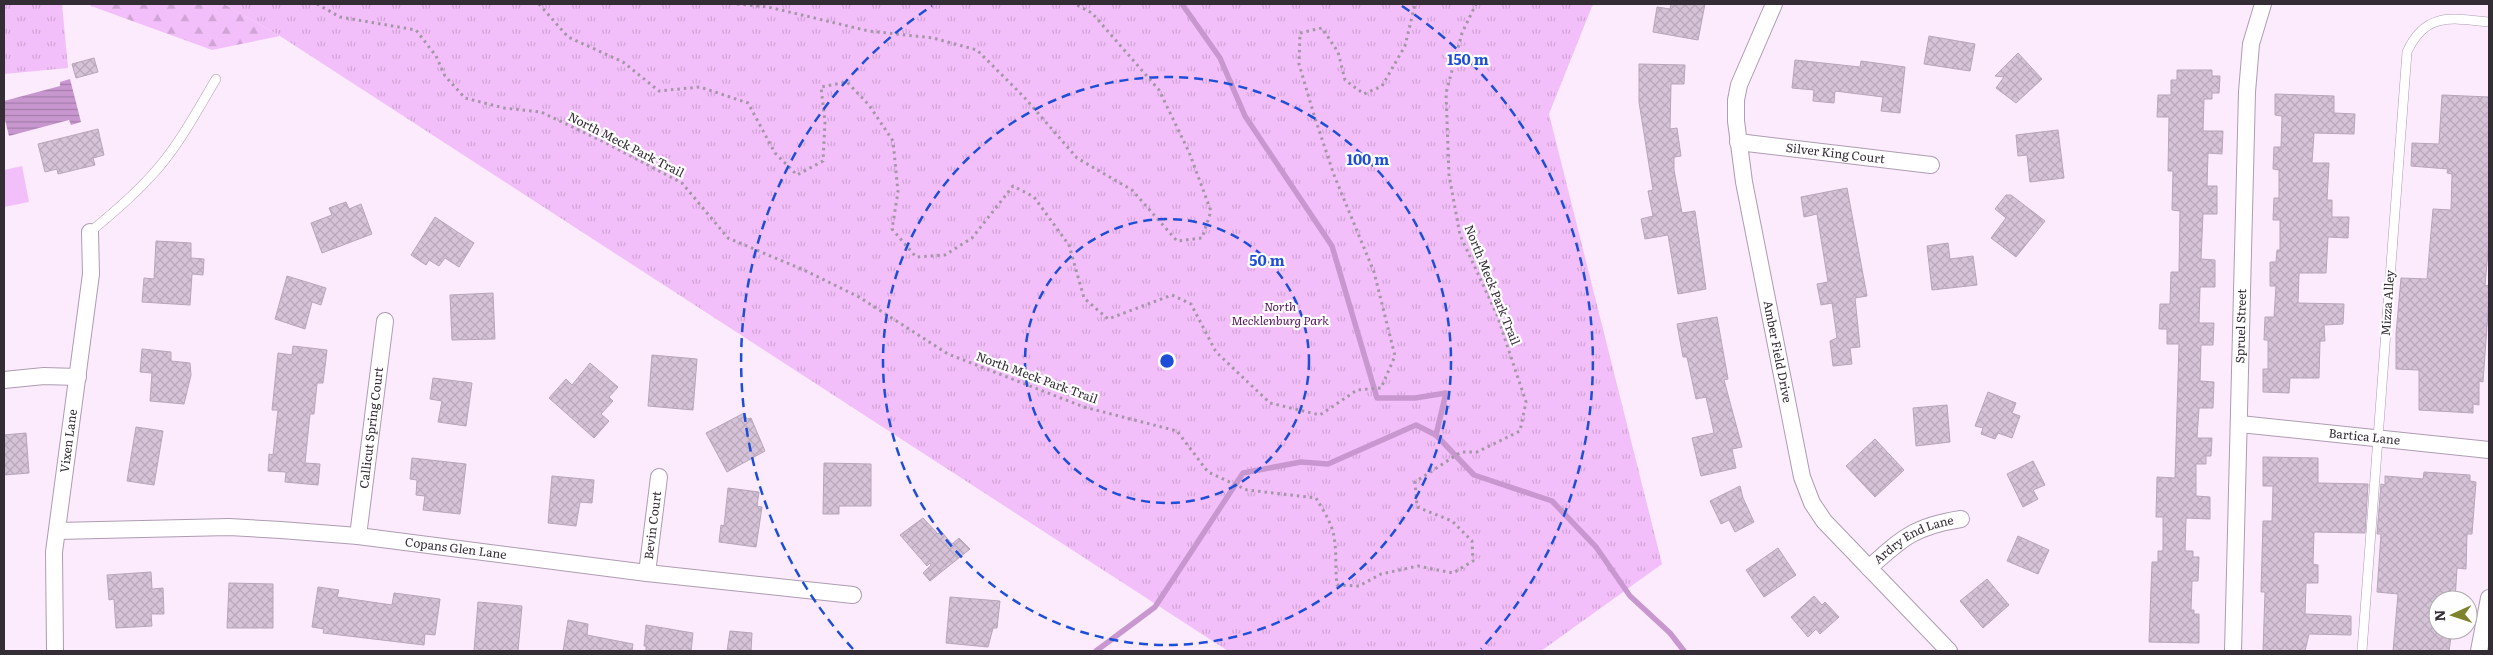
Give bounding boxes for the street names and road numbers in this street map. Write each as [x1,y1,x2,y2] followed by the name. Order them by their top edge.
[565,107,688,181] street label: North Meck Park Trail
[1785,138,1886,167] street label: Silver King Court
[1461,222,1525,347] street label: North Meck Park Trail
[2376,269,2398,337] street label: Mizza Alley
[2230,288,2250,364] street label: Spruel Street
[1759,299,1797,404] street label: Amber Field Drive
[974,347,1101,407] street label: North Meck Park Trail
[354,366,387,489] street label: Callicut Spring Court
[55,408,81,474] street label: Vixen Lane
[2328,423,2401,449] street label: Bartica Lane
[639,490,665,561] street label: Bevin Court
[1869,510,1955,568] street label: Ardry End Lane
[404,532,508,563] street label: Copans Glen Lane

